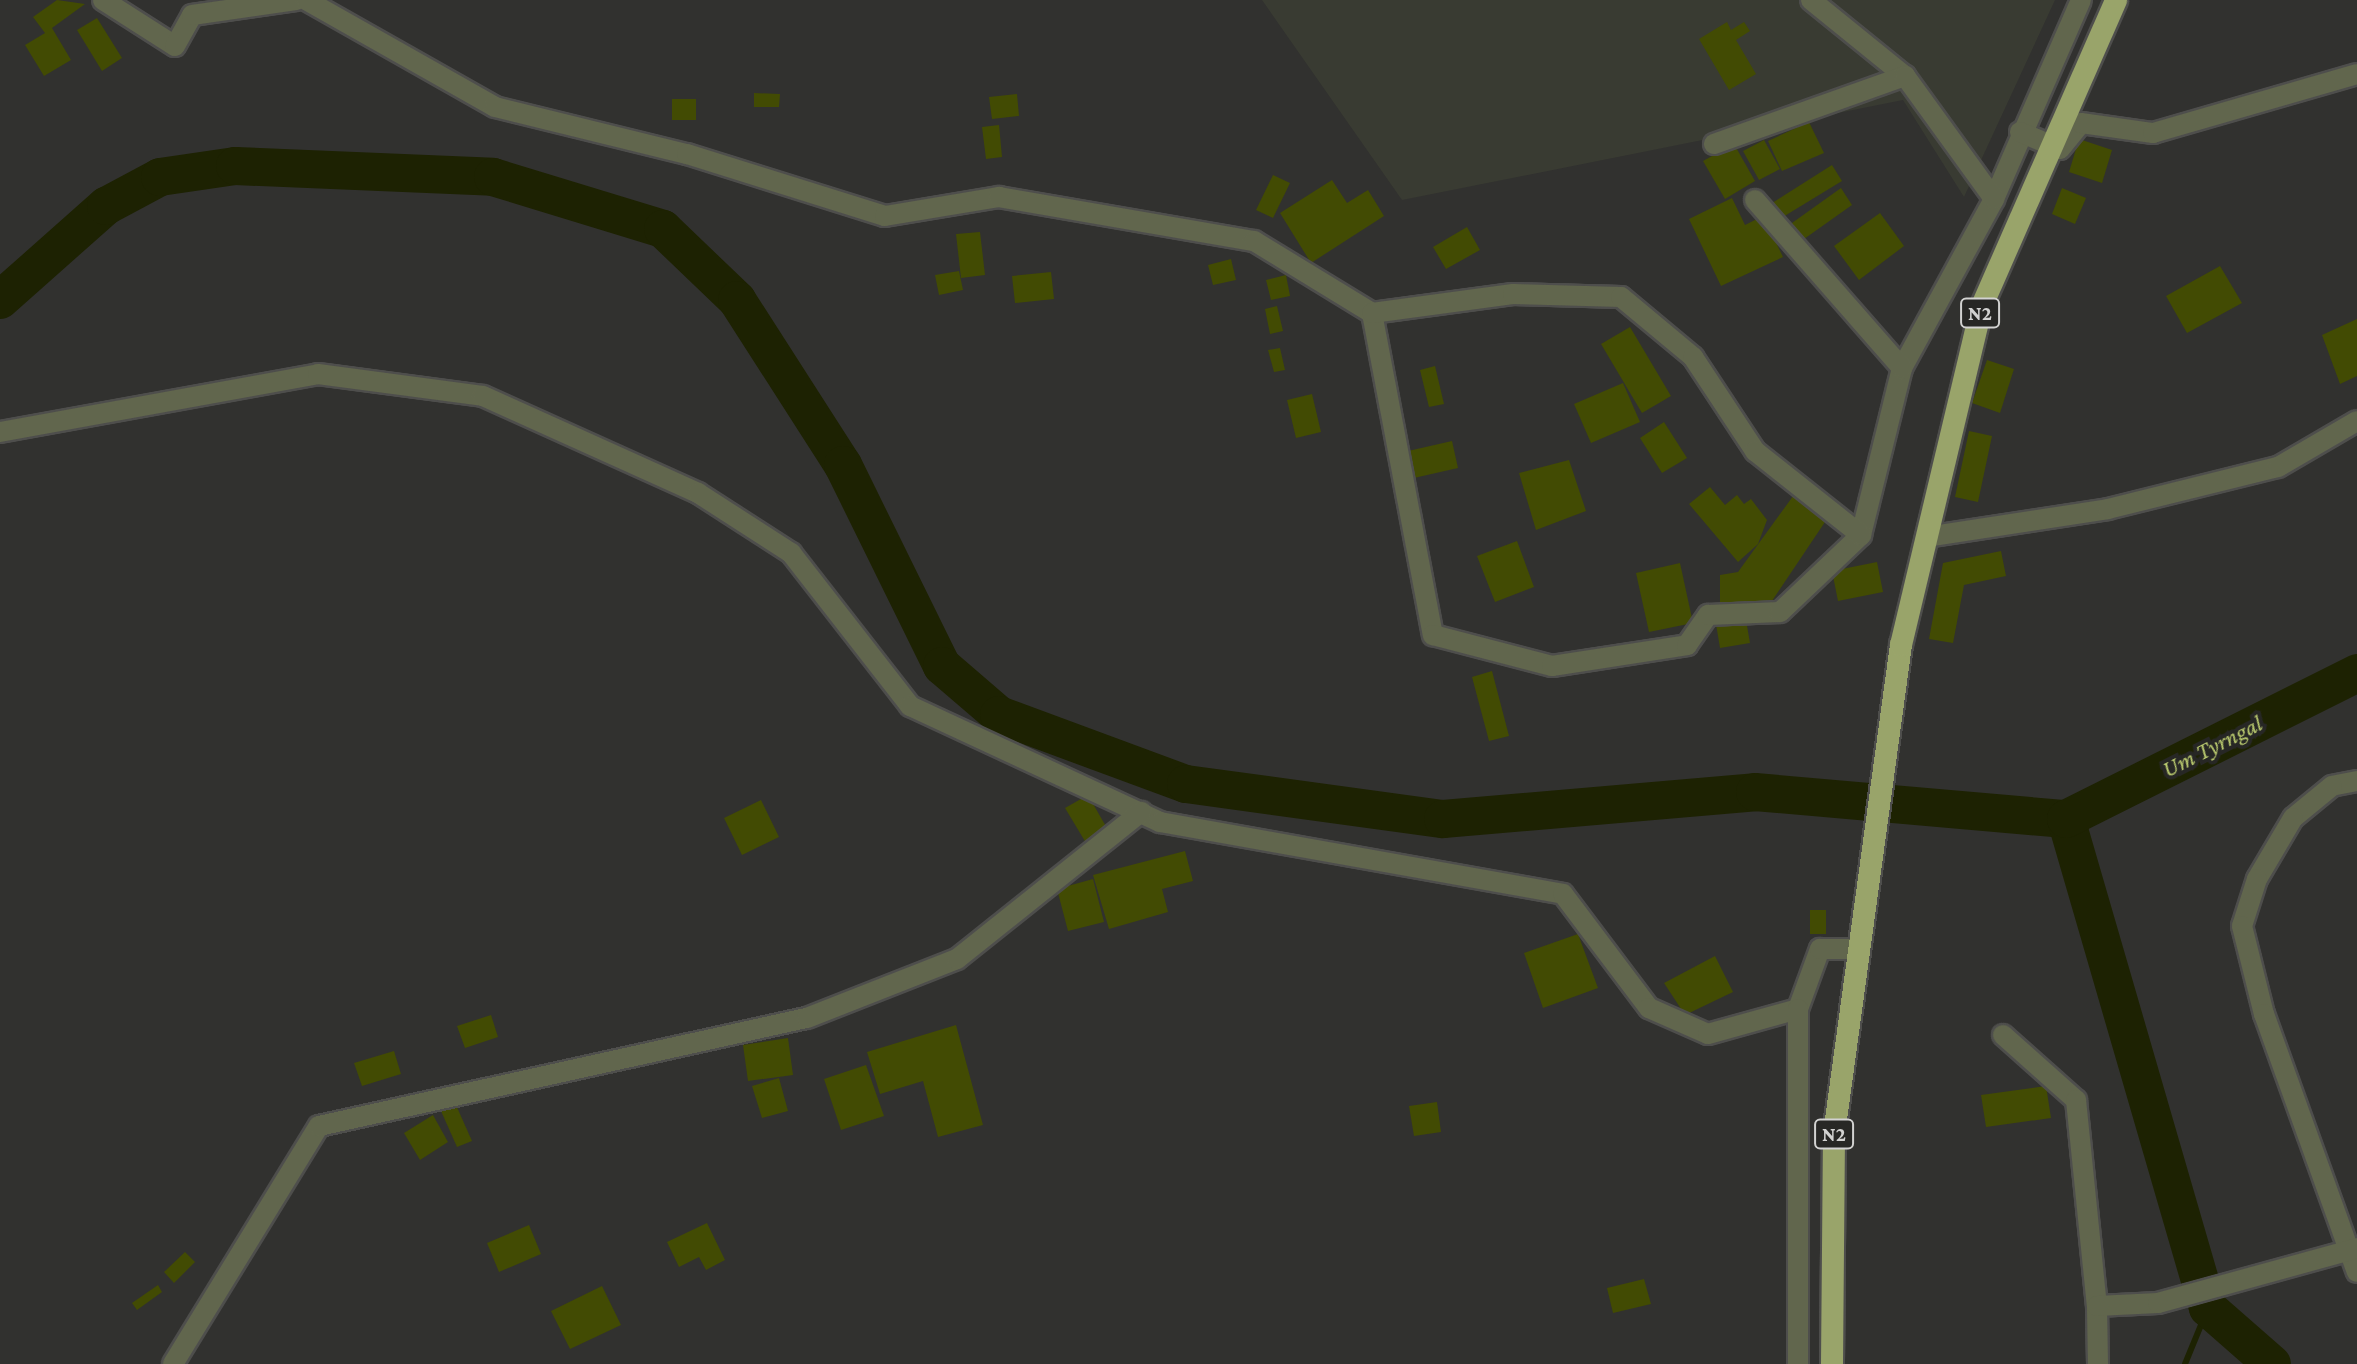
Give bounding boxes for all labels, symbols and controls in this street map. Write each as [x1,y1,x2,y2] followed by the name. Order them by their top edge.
[1960,297,2000,329] road number: N2
[2157,708,2267,784] water label: Um Tyrngal
[1814,1118,1854,1150] road number: N2

